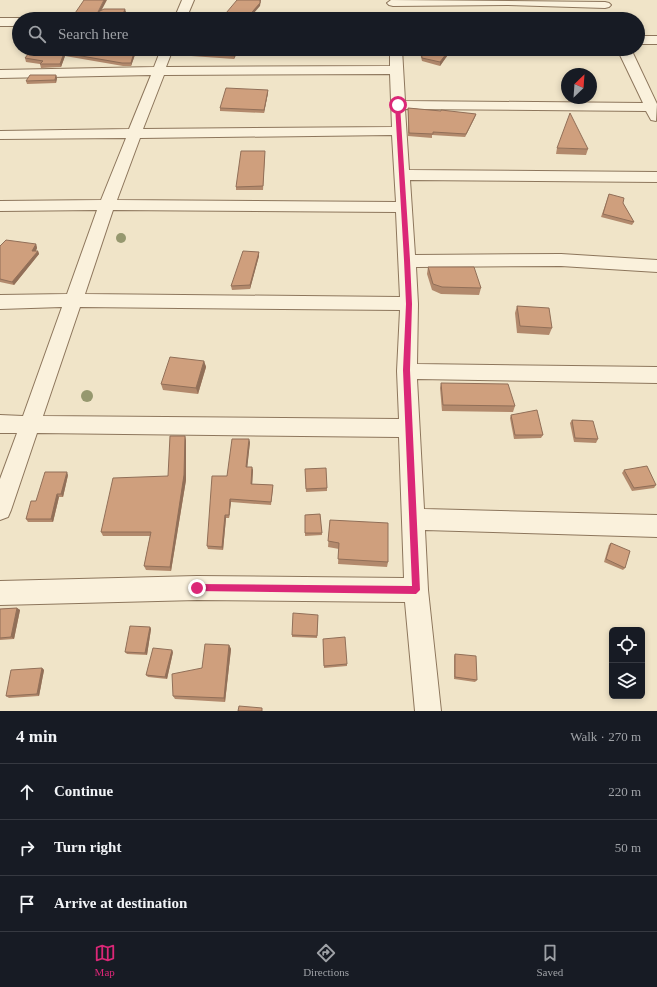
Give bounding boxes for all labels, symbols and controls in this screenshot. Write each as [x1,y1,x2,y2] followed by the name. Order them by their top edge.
[12,12,645,56] search box
[26,23,48,45] icon: search
[58,26,128,42] text: Search here
[561,68,597,104] north arrow
[389,96,407,114] route start
[188,579,206,597] route end
[609,627,645,699] map controls
[609,627,645,663] button: locate
[609,663,645,699] button: layers
[16,727,57,746] text: 4 min
[570,729,641,744] text: Walk · 270 m
[16,781,38,803] icon: ahead
[54,783,113,799] text: Continue
[608,784,641,799] text: 220 m
[16,837,38,859] icon: right
[54,839,121,855] text: Turn right
[615,840,641,855] text: 50 m
[16,893,38,915] icon: arrive
[54,895,187,911] text: Arrive at destination
[94,942,116,978] tab: Map
[303,942,349,978] tab: Directions
[536,942,563,978] tab: Saved

